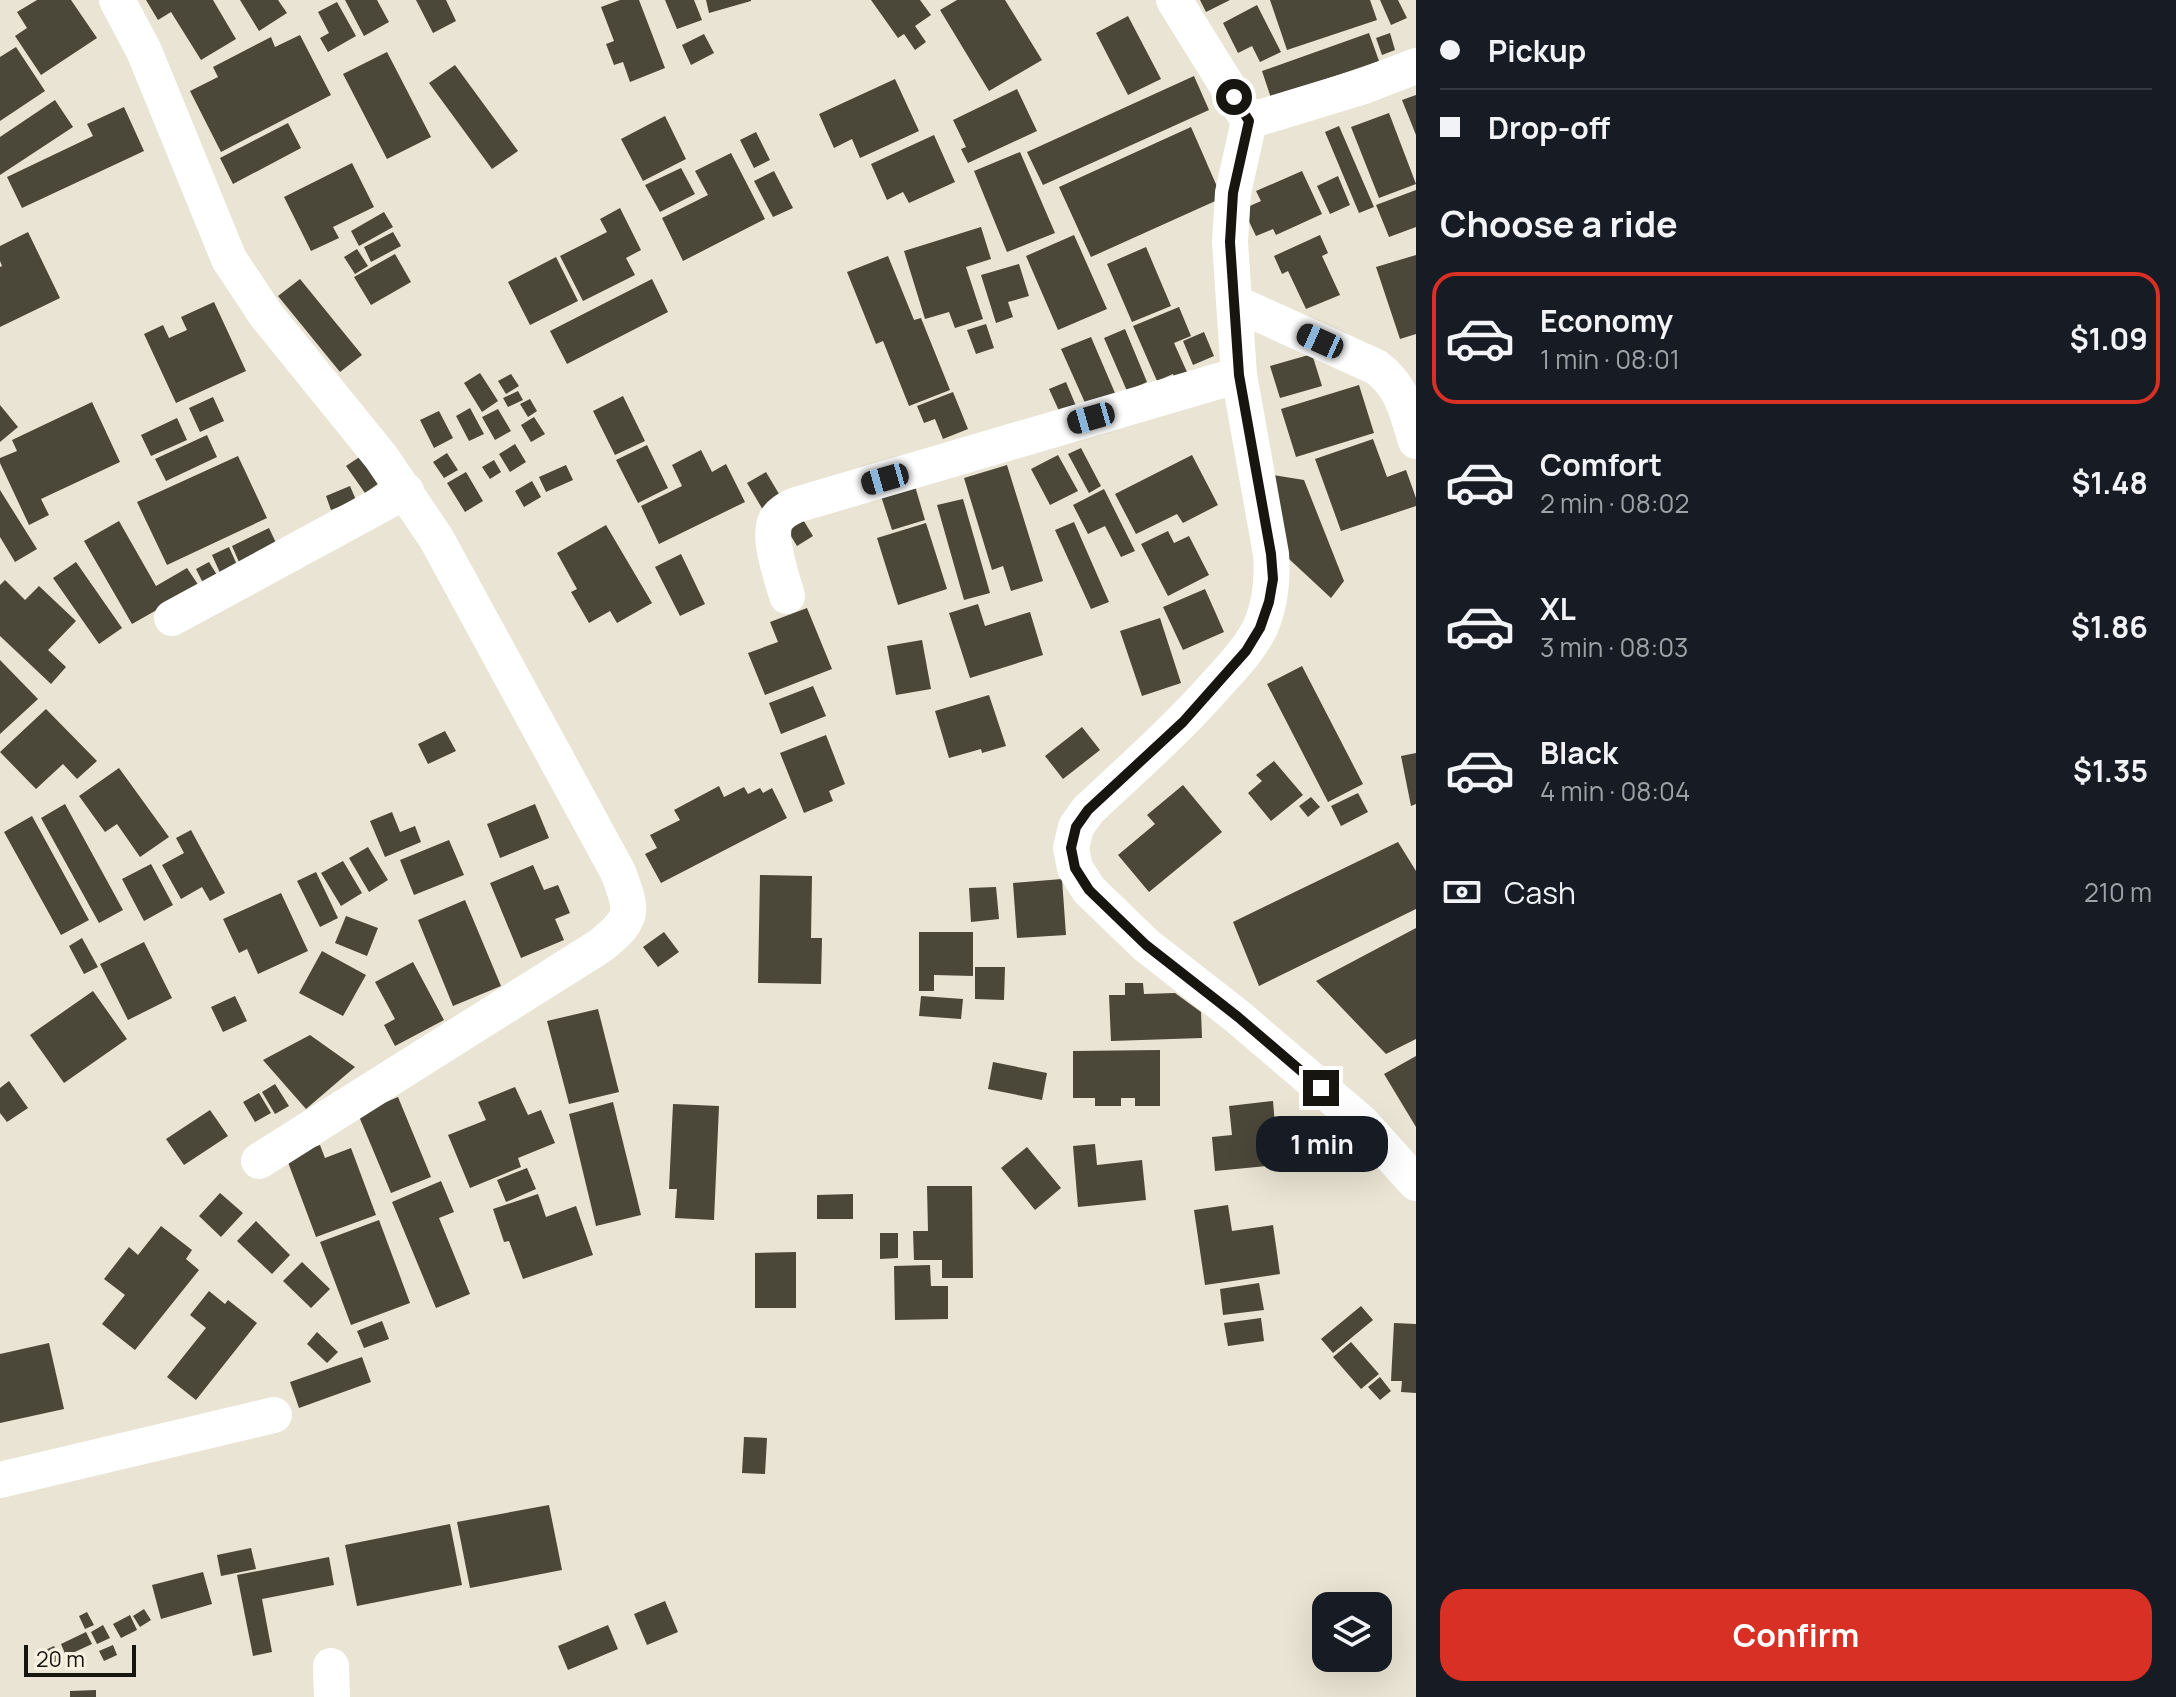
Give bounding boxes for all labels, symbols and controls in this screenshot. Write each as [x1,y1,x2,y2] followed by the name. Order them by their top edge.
[1488,30,1586,71] text: Pickup
[1216,79,1252,115] route start
[1488,107,1610,148] text: Drop-off
[1440,199,1678,248] text: Choose a ride
[1540,300,1673,341] text: Economy
[1444,302,1516,374] icon: car
[2070,318,2148,359] text: $1.09
[1293,320,1347,362] car
[1540,341,1680,377] text: 1 min · 08:01
[1065,400,1117,436] car
[1540,444,1662,485] text: Comfort
[1444,446,1516,518] icon: car
[859,461,911,497] car
[2071,462,2148,503] text: $1.48
[1540,485,1689,521] text: 2 min · 08:02
[1540,588,1576,629] text: XL
[1444,590,1516,662] icon: car
[2071,606,2148,647] text: $1.86
[1540,629,1688,665] text: 3 min · 08:03
[1540,732,1618,773] text: Black
[1444,734,1516,806] icon: car
[2073,750,2148,791] text: $1.35
[1540,773,1690,809] text: 4 min · 08:04
[1440,870,1484,914] icon: cash
[1504,872,1576,913] text: Cash
[2084,874,2152,910] text: 210 m
[1303,1070,1339,1106] route end
[1255,1116,1387,1172] callout: 1 min
[1290,1126,1354,1162] text: 1 min
[1440,1589,2152,1681] button: Confirm
[1312,1592,1392,1672] map controls
[1312,1592,1392,1672] button: layers
[24,1641,136,1677] scale bar
[36,1644,85,1674] text: 20 m

